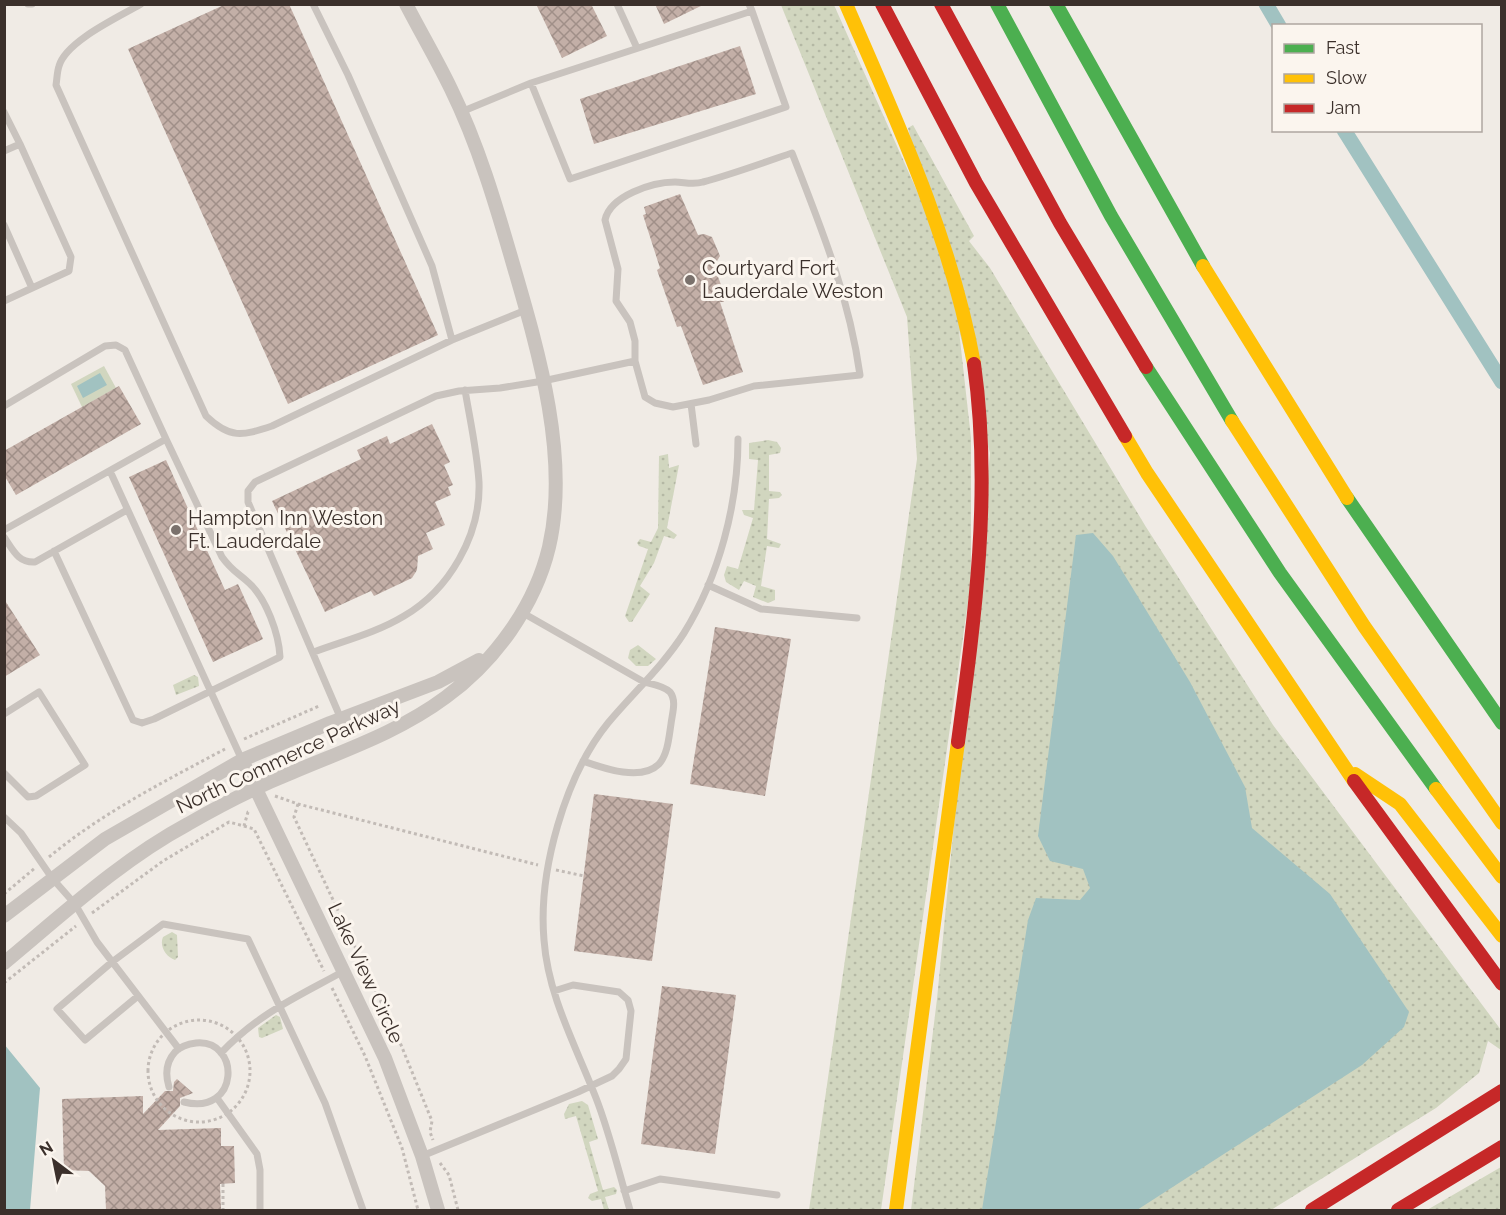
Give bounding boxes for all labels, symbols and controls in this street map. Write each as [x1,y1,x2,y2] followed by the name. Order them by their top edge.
[1272,24,1482,132] legend
[1326,37,1360,58] text: Fast
[1326,67,1367,88] text: Slow
[1326,97,1361,118] text: Jam
[702,256,883,303] place label: Courtyard Fort Lauderdale Weston
[683,273,697,287] marker: Courtyard Fort Lauderdale Weston
[188,506,383,553] place label: Hampton Inn Weston Ft. Lauderdale
[169,523,183,537] marker: Hampton Inn Weston Ft. Lauderdale
[172,693,404,819] street label: North Commerce Parkway
[323,899,409,1047] street label: Lake View Circle
[24,1131,84,1191] north arrow
[36,1137,57,1160] text: N

